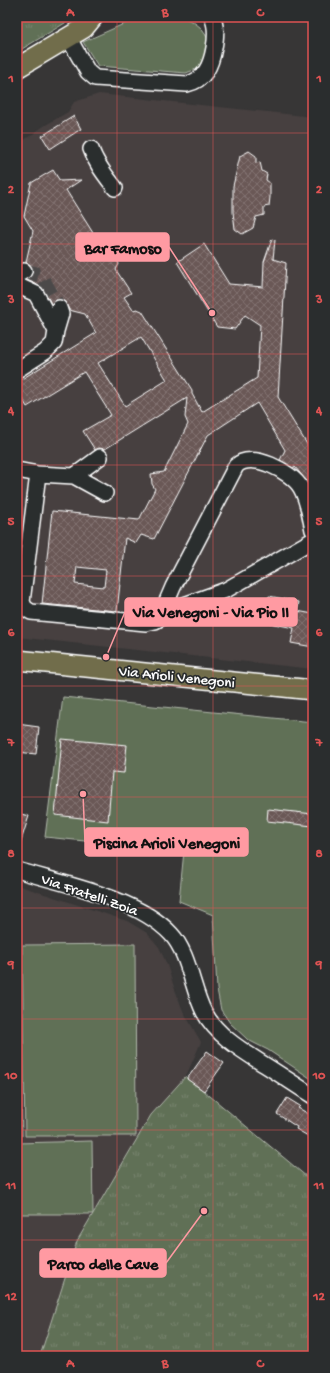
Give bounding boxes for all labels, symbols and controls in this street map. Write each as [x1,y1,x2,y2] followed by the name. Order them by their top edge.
[65,6,75,21] text: A
[161,6,170,21] text: B
[255,6,265,21] text: C
[7,72,14,87] text: 1
[315,72,322,87] text: 1
[8,183,15,198] text: 2
[316,183,323,198] text: 2
[76,233,169,261] callout: Bar Famoso
[83,241,162,260] text: Bar Famoso
[7,293,15,308] text: 3
[315,293,323,308] text: 3
[7,404,15,419] text: 4
[315,404,323,419] text: 4
[8,515,15,530] text: 5
[316,515,323,530] text: 5
[125,598,297,626] callout: Via Venegoni - Via Pio II
[132,605,289,624] text: Via Venegoni - Via Pio II
[8,626,15,641] text: 6
[316,626,323,641] text: 6
[117,663,236,693] street label: Via Arioli Venegoni
[7,736,16,751] text: 7
[315,736,324,751] text: 7
[85,828,248,856] callout: Piscina Arioli Venegoni
[93,836,241,855] text: Piscina Arioli Venegoni
[7,847,15,862] text: 8
[315,847,323,862] text: 8
[38,871,141,921] street label: Via Fratelli Zoia
[7,958,15,973] text: 9
[315,958,323,973] text: 9
[4,1069,18,1084] text: 10
[312,1069,326,1084] text: 10
[5,1179,16,1194] text: 11
[313,1179,324,1194] text: 11
[40,1249,166,1277] callout: Parco delle Cave
[47,1257,159,1276] text: Parco delle Cave
[4,1290,17,1305] text: 12
[312,1290,325,1305] text: 12
[65,1357,75,1372] text: A
[161,1357,170,1372] text: B
[255,1357,265,1372] text: C

